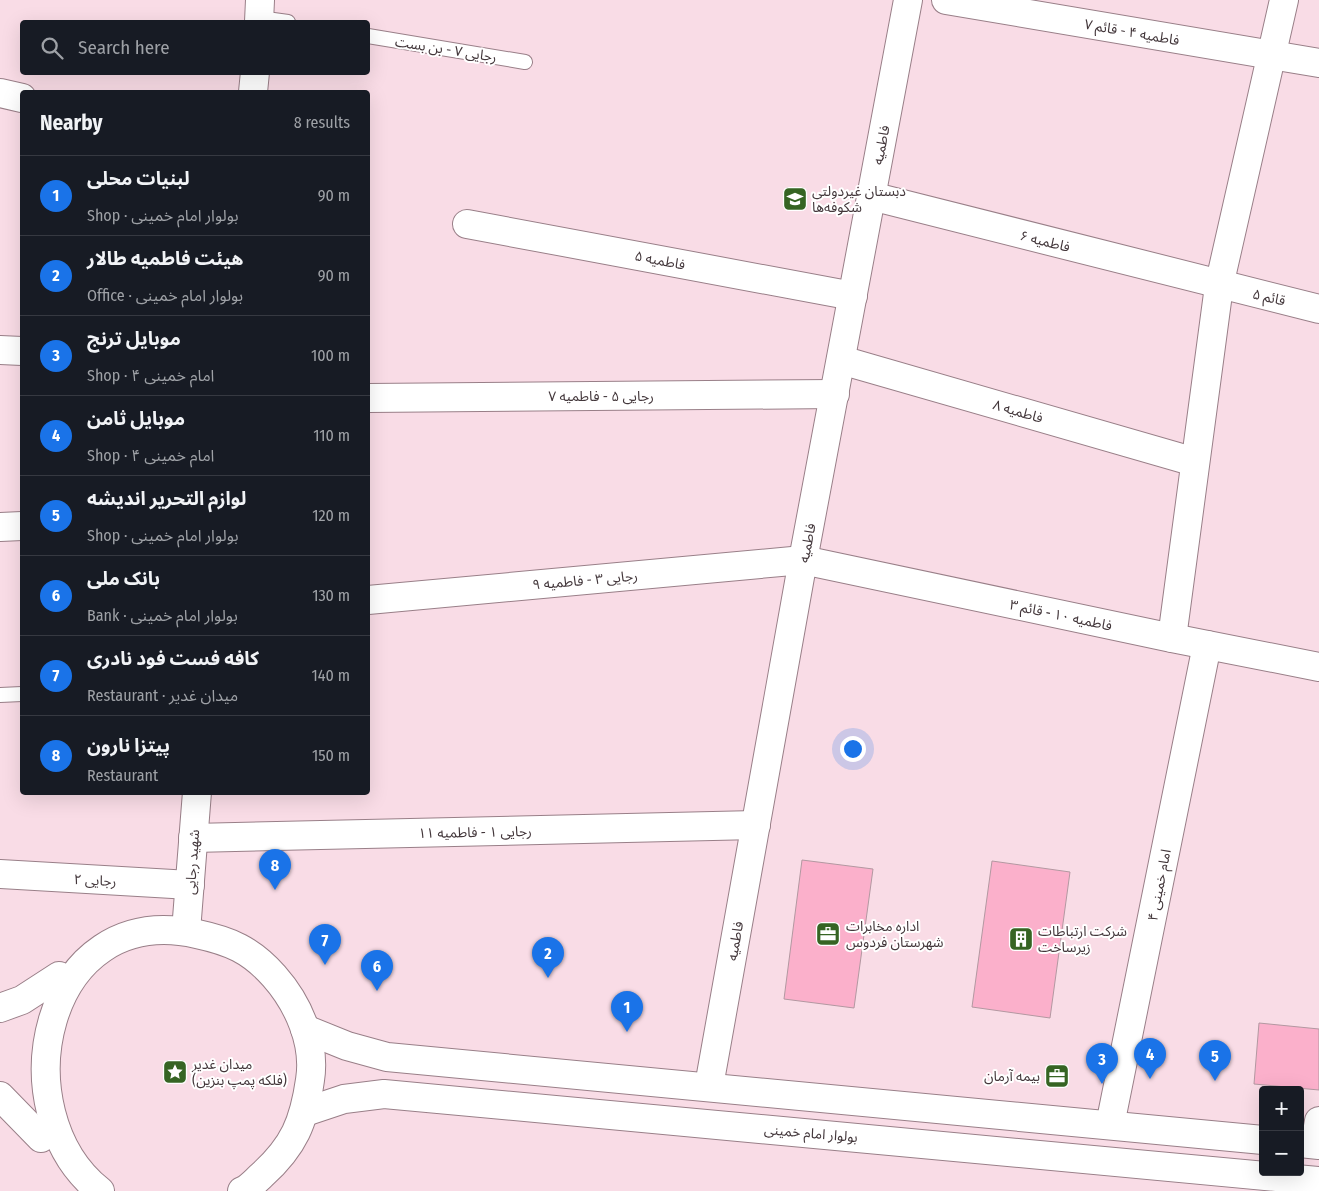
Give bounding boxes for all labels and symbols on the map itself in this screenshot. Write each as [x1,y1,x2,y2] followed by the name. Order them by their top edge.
[1083,16,1181,51] street label: فاطمیه ۴ - قائم ۷
[394,33,498,66] street label: رجایی ۷ - بن بست
[869,124,894,166] street label: فاطمیه
[812,183,906,216] place label: دبستان غیردولتی شکوفه‌ها
[782,186,808,212] school or university icon: دبستان غیردولتی شکوفه‌ها
[1018,227,1072,256] street label: فاطمیه ۶
[633,247,687,274] street label: فاطمیه ۵
[1250,285,1287,311] street label: قائم ۵
[548,388,654,405] street label: رجایی ۵ - فاطمیه ۷
[991,396,1045,427] street label: فاطمیه ۸
[795,522,820,564] street label: فاطمیه
[532,567,638,594] street label: رجایی ۳ - فاطمیه ۹
[1008,596,1114,637] street label: فاطمیه ۱۰ - قائم ۳
[840,736,866,762] your location
[418,823,532,842] street label: رجایی ۱ - فاطمیه ۱۱
[182,829,203,895] street label: شهید رجایی
[1144,848,1177,923] street label: امام خمینی ۴
[259,849,291,890] pin: 8
[73,871,117,890] street label: رجایی ۲
[846,918,944,951] place label: اداره مخابرات شهرستان فردوس
[724,920,747,962] street label: فاطمیه
[815,921,841,947] office icon: اداره مخابرات شهرستان فردوس
[1038,923,1127,956] place label: شرکت ارتباطات زیرساخت
[309,924,341,965] pin: 7
[1008,926,1034,952] building icon: شرکت ارتباطات زیرساخت
[532,937,564,978] pin: 2
[361,950,393,991] pin: 6
[611,991,643,1032] pin: 1
[1134,1038,1166,1079] pin: 4
[1199,1040,1231,1081] pin: 5
[1086,1043,1118,1084] pin: 3
[191,1056,287,1090] place label: میدان غدیر (فلکه پمپ بنزین)
[162,1059,188,1085] place icon: میدان غدیر (فلکه پمپ بنزین)
[1044,1063,1070,1089] office icon: بیمه آرمان
[984,1068,1040,1085] place label: بیمه آرمان
[763,1121,859,1148] street label: بولوار امام خمینی

